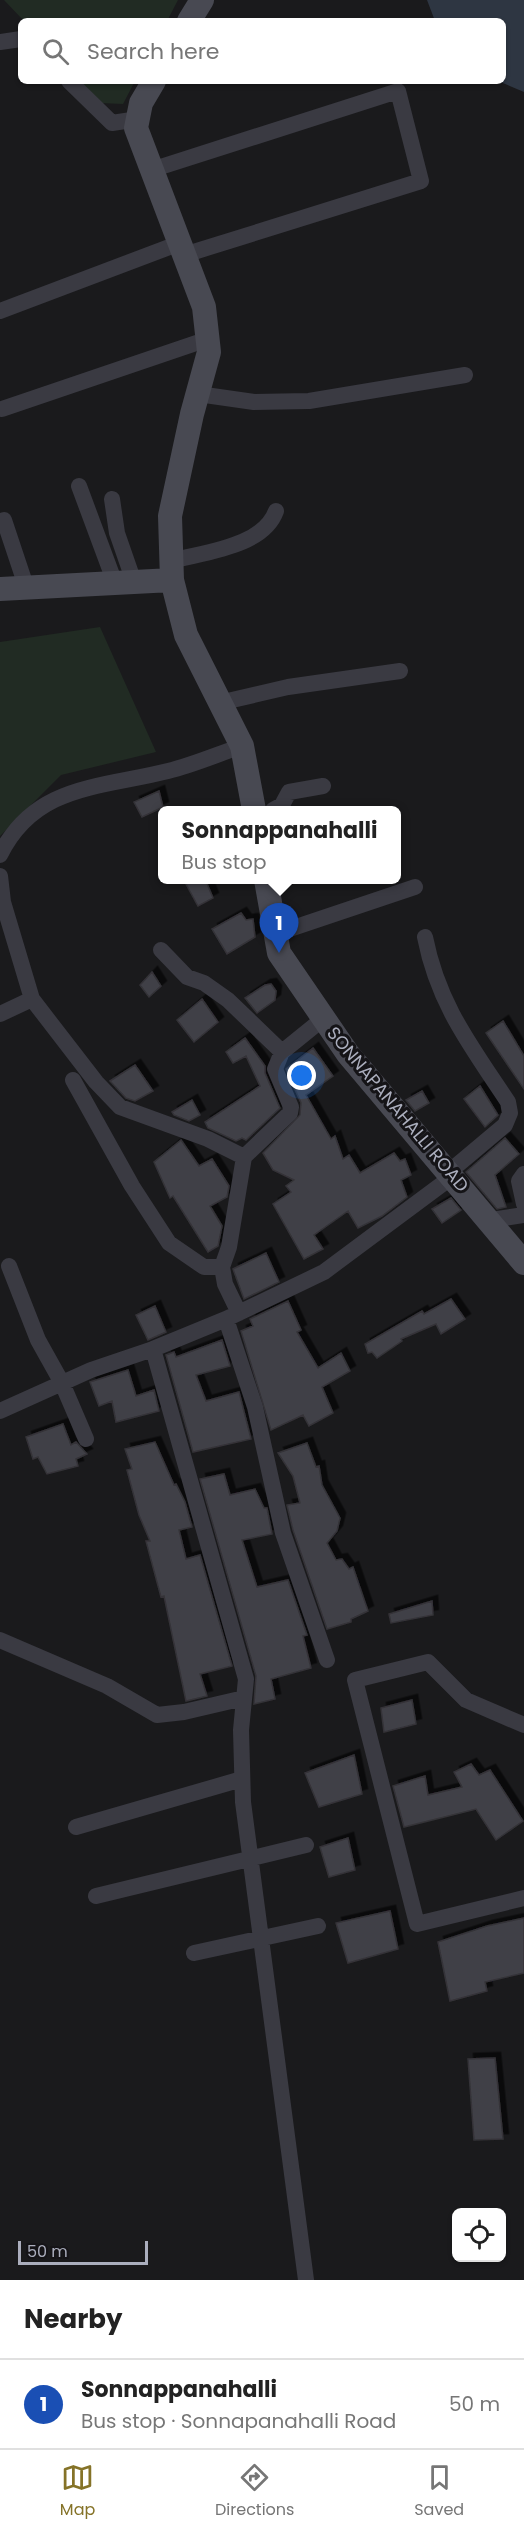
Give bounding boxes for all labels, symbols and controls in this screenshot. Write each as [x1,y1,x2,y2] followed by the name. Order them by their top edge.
[18,18,506,84] search box
[39,35,72,68] icon: search
[87,36,220,67] text: Search here
[158,806,401,884] popup
[182,815,377,846] text: Sonnappanahalli
[182,848,266,876] text: Bus stop
[260,904,298,953] pin: 1
[321,1021,475,1197] street label: SONNAPANAHALLI ROAD
[287,1061,316,1090] your location
[452,2208,506,2262] map controls
[452,2208,506,2262] button: locate
[18,2238,148,2266] scale bar
[27,2240,68,2263] text: 50 m
[24,2301,122,2337] text: Nearby
[81,2374,277,2405] text: Sonnappanahalli
[40,2390,47,2418] text: 1
[449,2390,500,2418] text: 50 m
[81,2407,396,2435] text: Bus stop · Sonnapanahalli Road
[60,2461,95,2522] tab: Map
[215,2461,294,2522] tab: Directions
[414,2461,464,2522] tab: Saved

